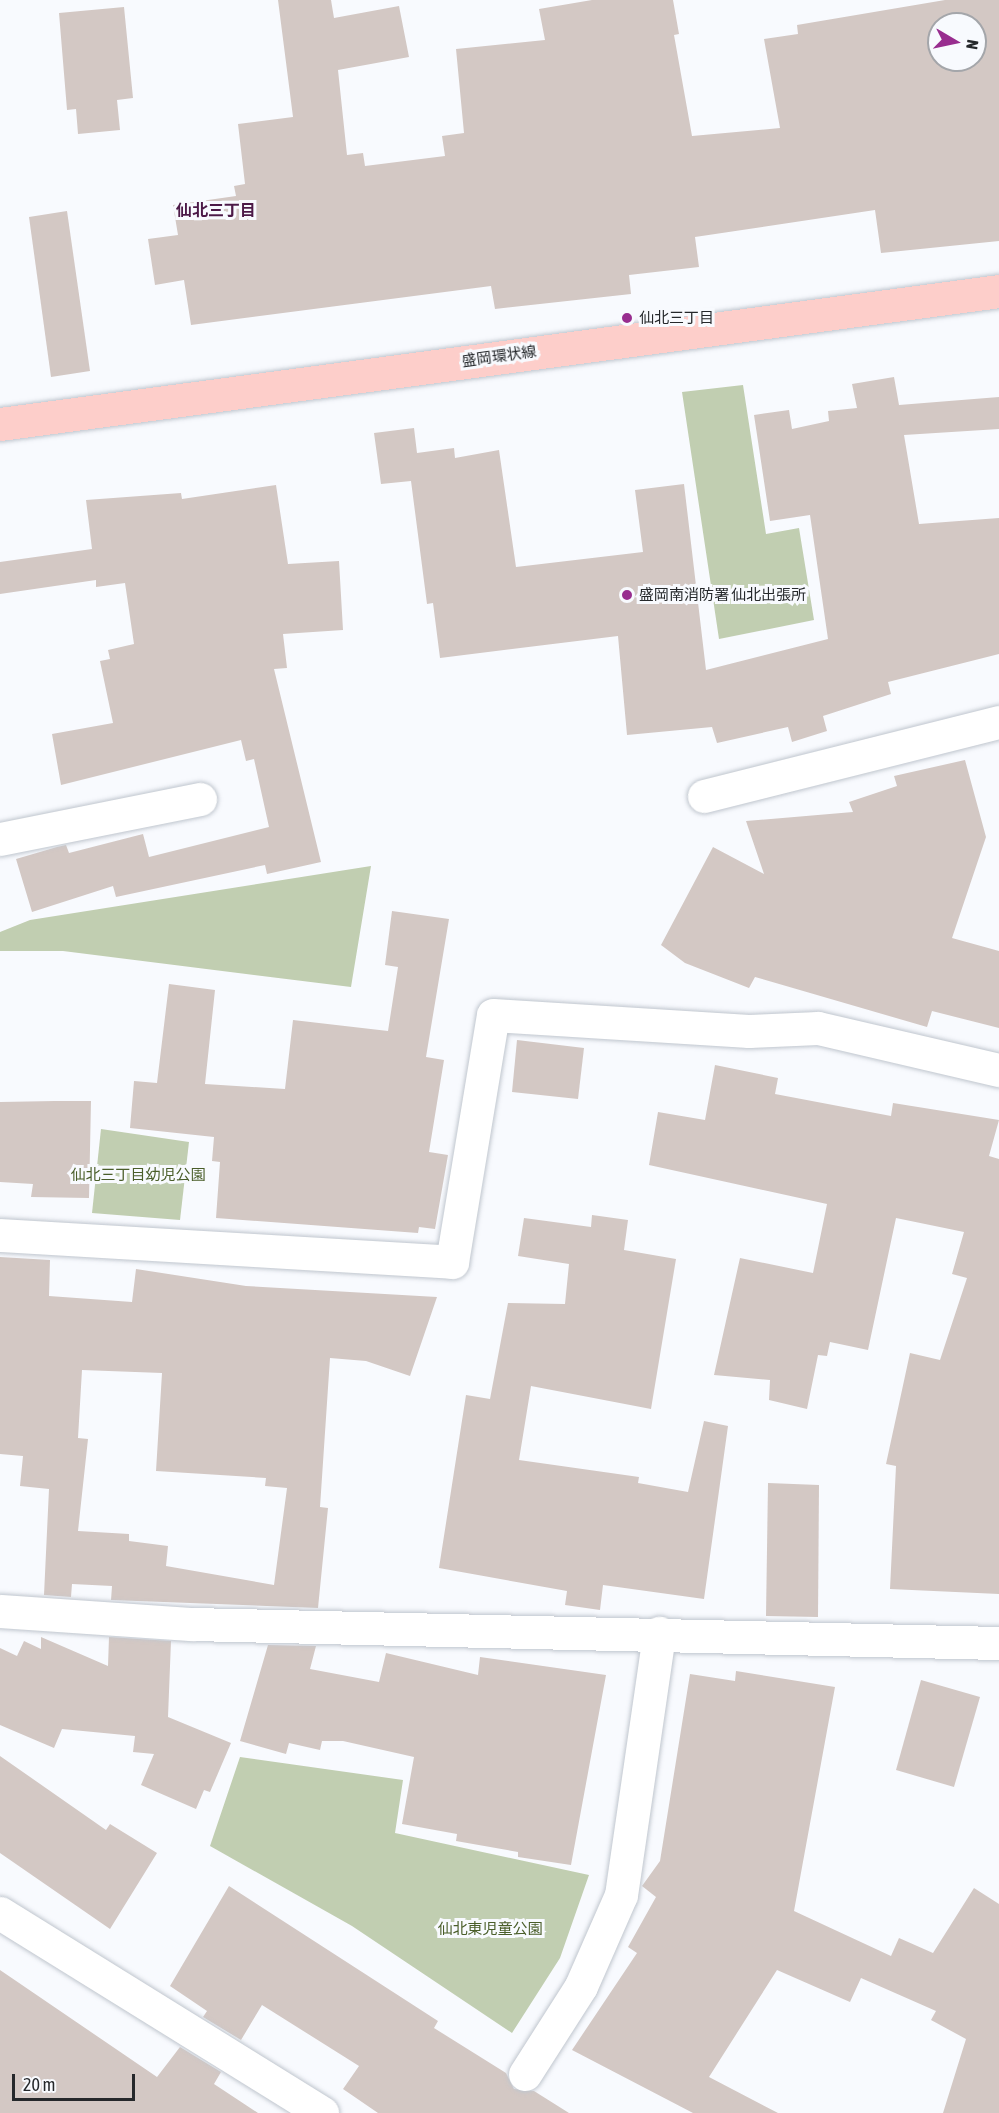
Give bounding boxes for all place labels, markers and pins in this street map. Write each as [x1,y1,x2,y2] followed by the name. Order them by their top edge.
[639,309,714,327] place label: 仙北三丁目
[620,311,634,325] marker: 仙北三丁目
[639,586,806,604] place label: 盛岡南消防署 仙北出張所
[620,588,634,602] marker: 盛岡南消防署 仙北出張所

